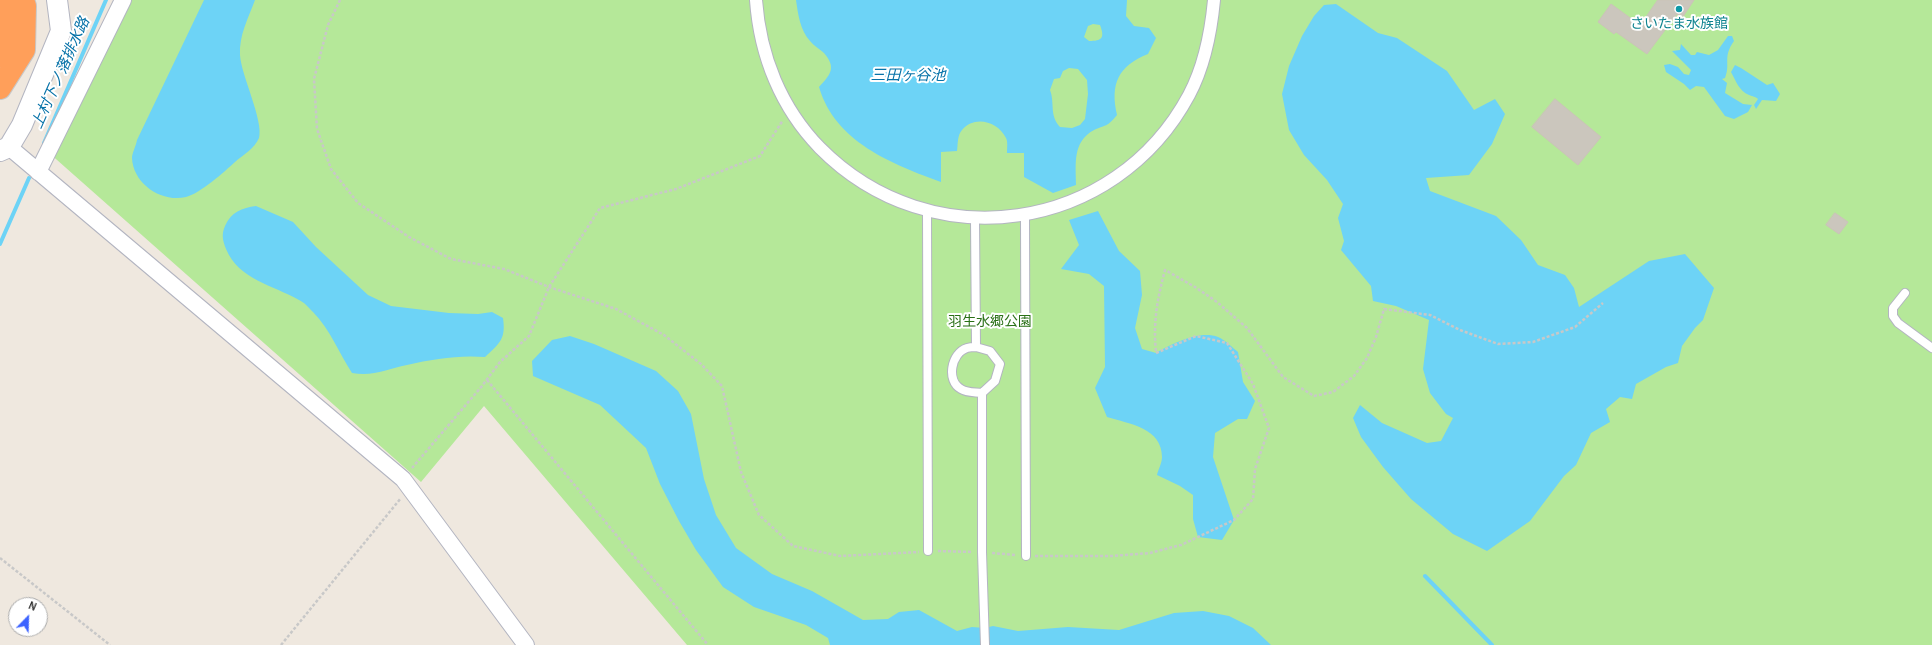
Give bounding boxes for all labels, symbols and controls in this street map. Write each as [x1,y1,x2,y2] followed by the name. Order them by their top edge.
[1674,4,1684,14] marker: さいたま水族館
[28,15,94,131] water label: 上村下ノ落排水路
[1630,16,1728,32] place label: さいたま水族館
[871,67,945,85] water label: 三田ヶ谷池
[948,314,1032,330] park label: 羽生水郷公園
[8,597,48,637] north arrow
[26,599,39,614] text: N

